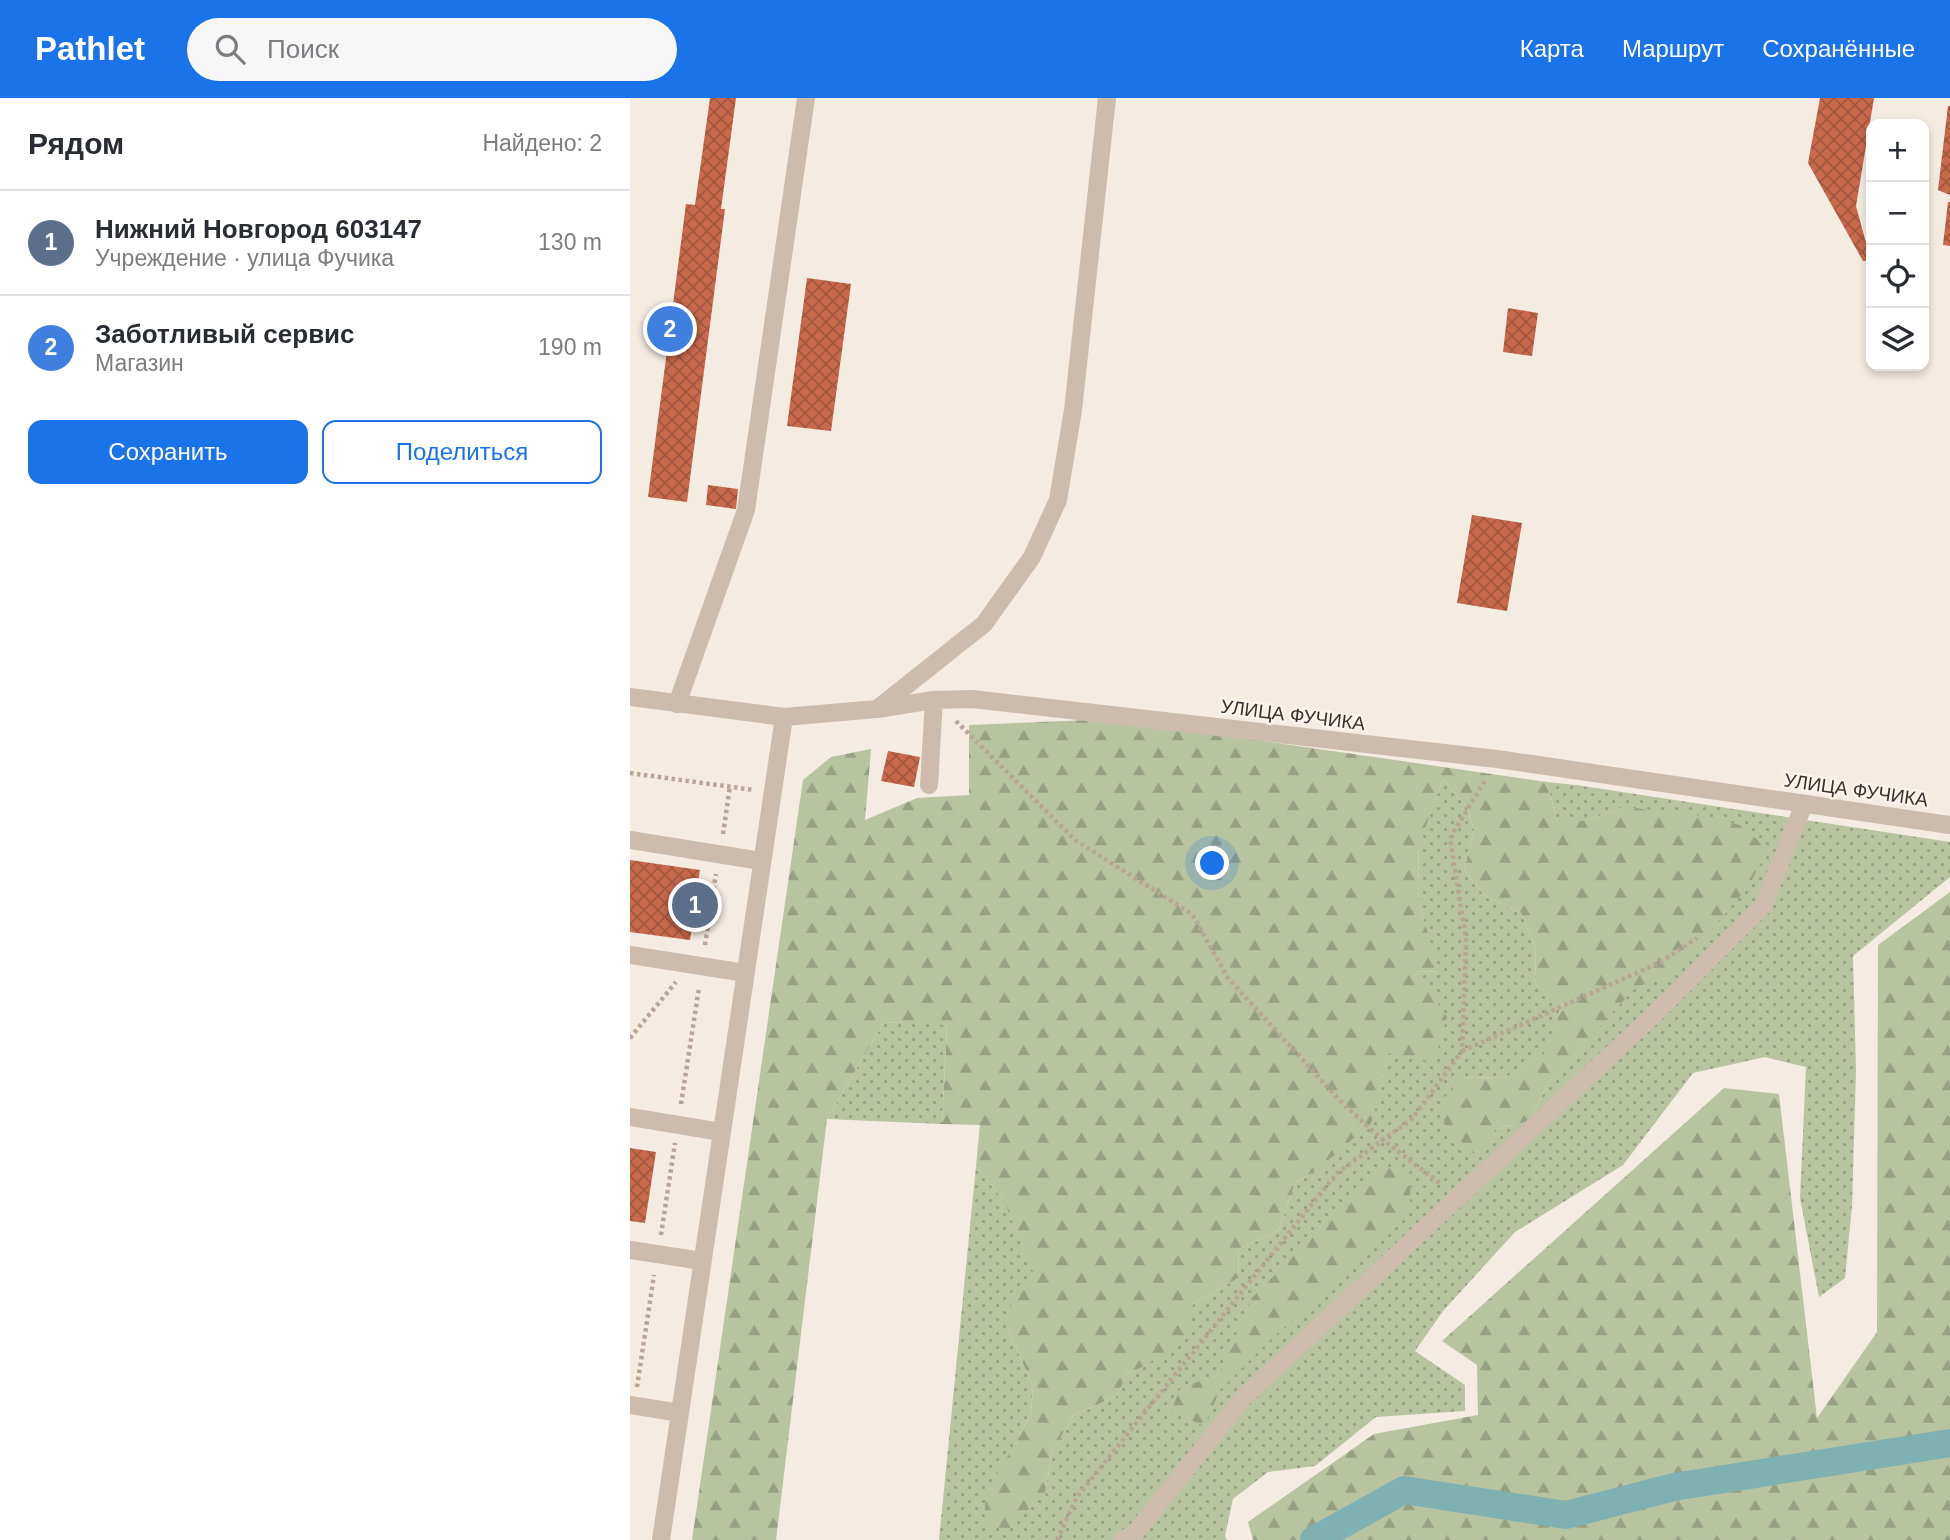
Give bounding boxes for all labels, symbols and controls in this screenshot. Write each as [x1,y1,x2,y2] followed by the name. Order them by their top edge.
[187,18,677,81] search box
[35,30,145,67] text: Pathlet
[211,30,249,68] icon: search
[267,34,339,64] text: Поиск
[1520,35,1584,62] text: Карта
[1622,35,1724,62] text: Маршрут
[1762,35,1915,62] text: Сохранённые
[1866,119,1929,371] map controls
[1866,119,1929,182] button: +
[28,127,124,160] text: Рядом
[482,130,602,156] text: Найдено: 2
[1866,182,1929,245] button: −
[95,214,422,244] text: Нижний Новгород 603147
[45,229,57,255] text: 1
[538,229,602,255] text: 130 m
[95,245,394,271] text: Учреждение · улица Фучика
[1866,245,1929,308] button: locate
[647,303,693,355] pin: 2
[1866,308,1929,371] button: layers
[95,319,355,349] text: Заботливый сервис
[45,334,57,360] text: 2
[538,334,602,360] text: 190 m
[95,350,184,376] text: Магазин
[28,420,308,484] button: Сохранить
[322,420,602,484] button: Поделиться
[1220,696,1367,734] street label: УЛИЦА ФУЧИКА
[1783,769,1930,811] street label: УЛИЦА ФУЧИКА
[1195,846,1229,880] your location
[672,879,718,931] pin: 1

